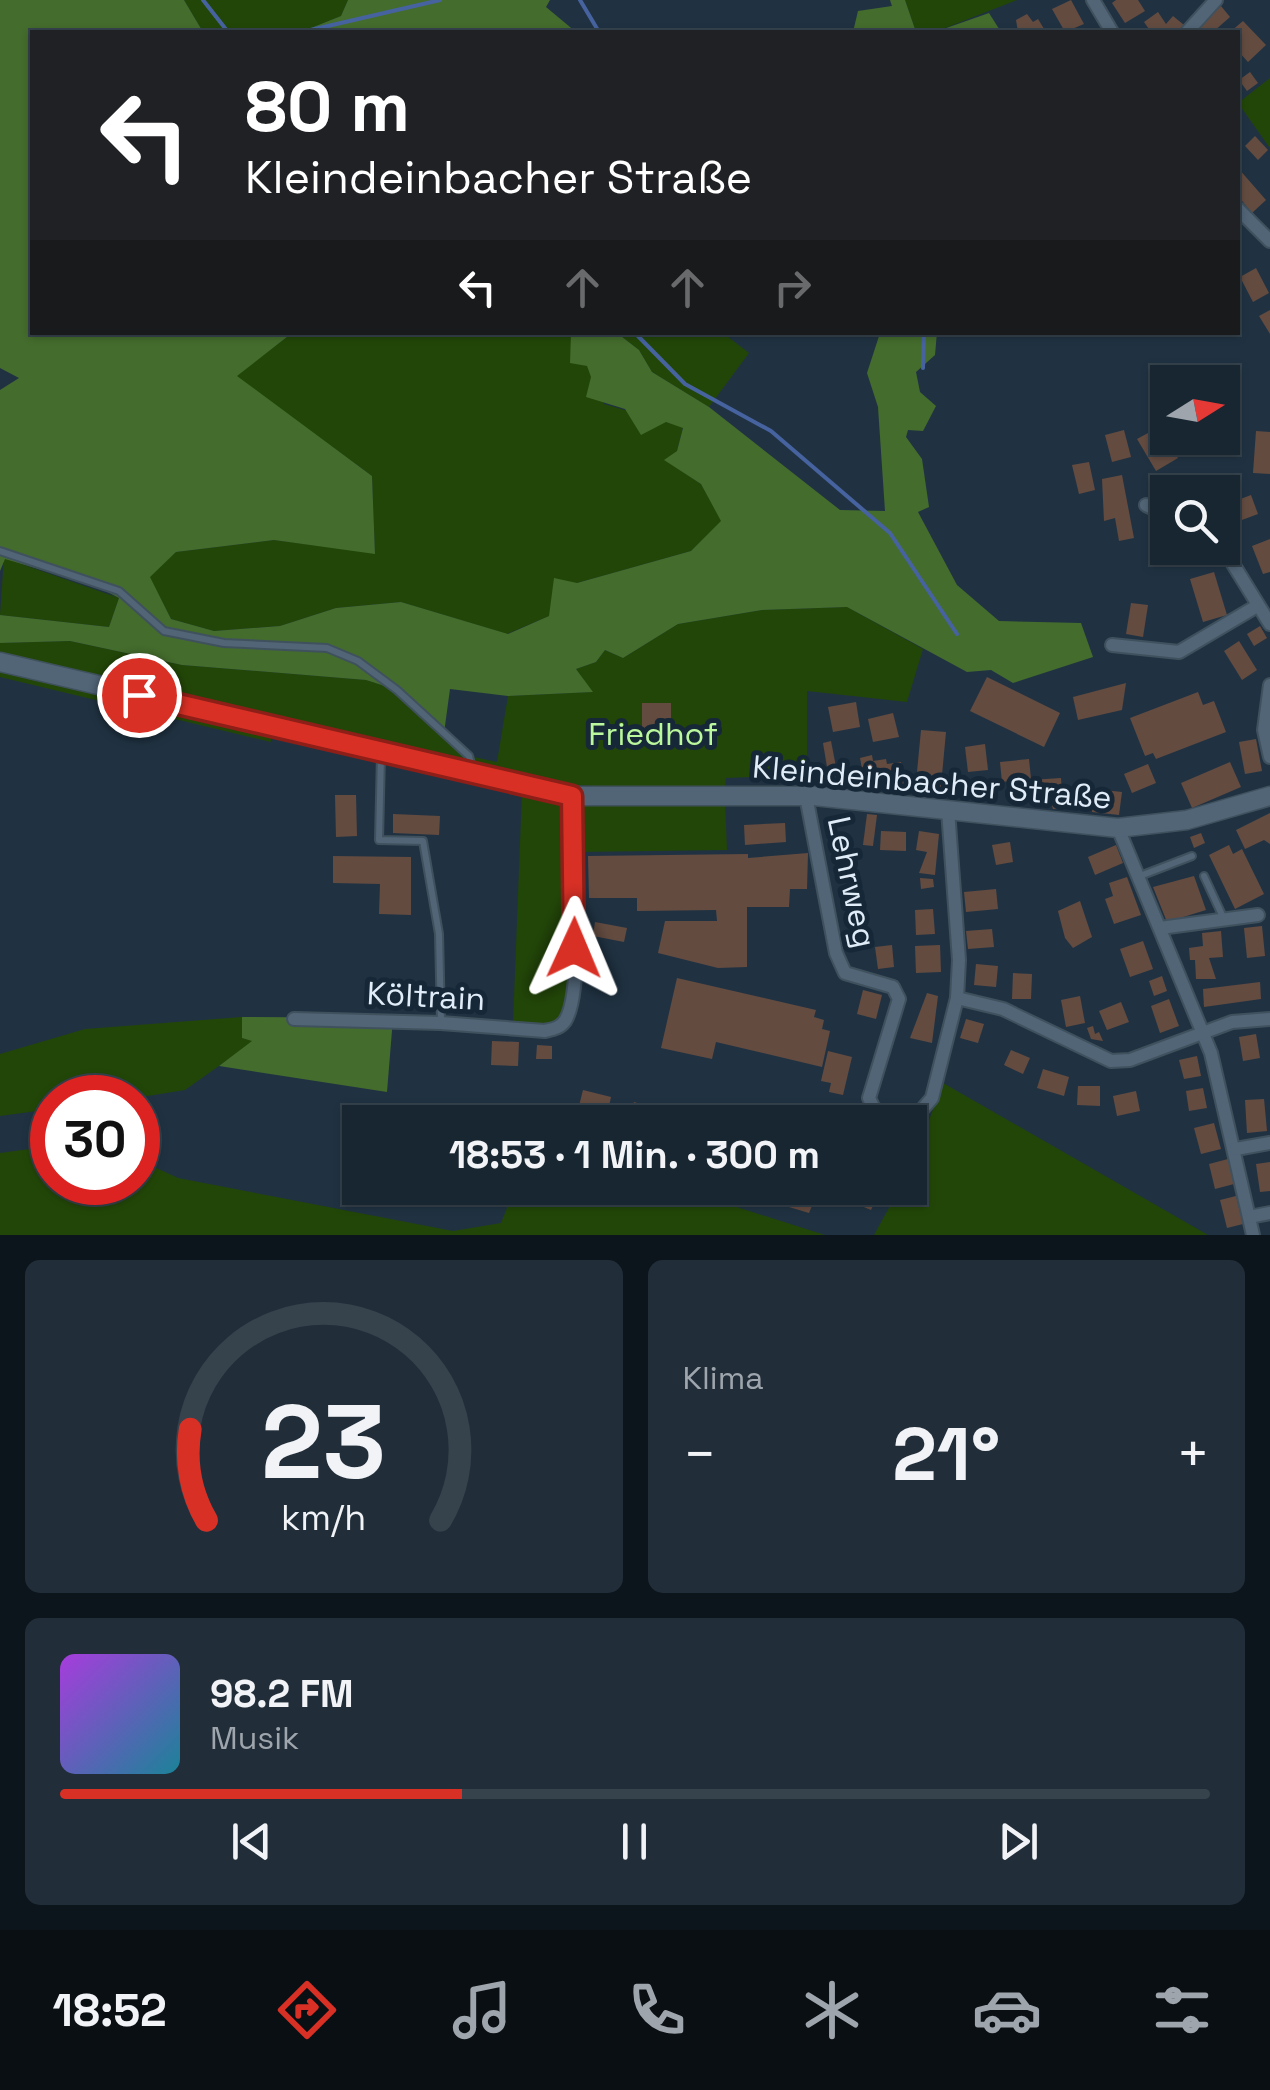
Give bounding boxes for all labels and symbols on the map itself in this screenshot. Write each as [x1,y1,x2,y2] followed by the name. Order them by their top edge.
[1150,365,1240,455] north arrow
[97,653,182,738] pin
[588,714,718,754] park label: Friedhof
[751,746,1113,818] street label: Kleindeinbacher Straße
[819,813,885,951] street label: Lehrweg
[522,896,626,1000] position arrow
[366,973,486,1019] street label: Költrain
[30,1075,160,1205] speed limit sign: 30

